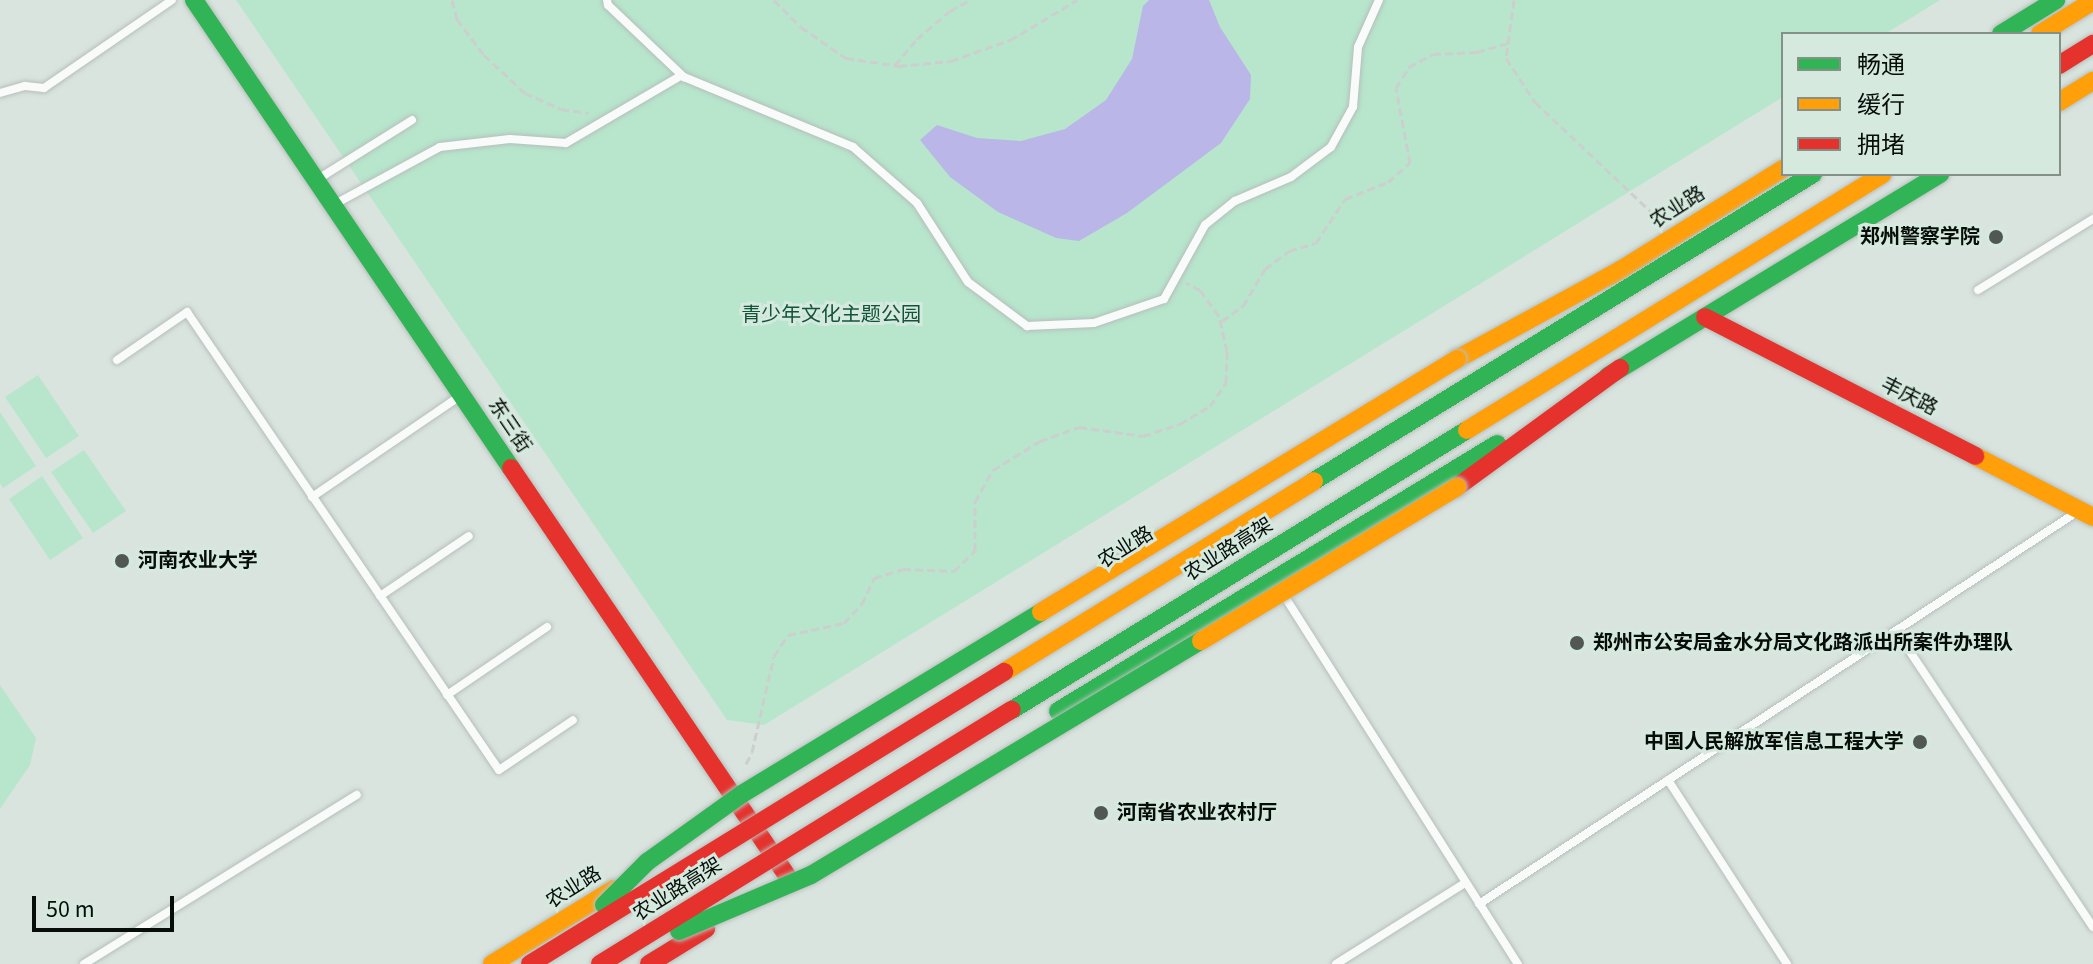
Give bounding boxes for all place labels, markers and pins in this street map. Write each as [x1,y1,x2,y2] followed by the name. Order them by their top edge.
[1860,225,1980,249] place label: 郑州警察学院
[1987,228,2005,246] marker: 郑州警察学院
[138,549,258,573] place label: 河南农业大学
[113,552,131,570] marker: 河南农业大学
[1593,631,2013,655] place label: 郑州市公安局金水分局文化路派出所案件办理队
[1568,634,1586,652] marker: 郑州市公安局金水分局文化路派出所案件办理队
[1644,730,1904,754] place label: 中国人民解放军信息工程大学
[1911,733,1929,751] marker: 中国人民解放军信息工程大学
[1117,801,1277,825] place label: 河南省农业农村厅
[1092,804,1110,822] marker: 河南省农业农村厅

